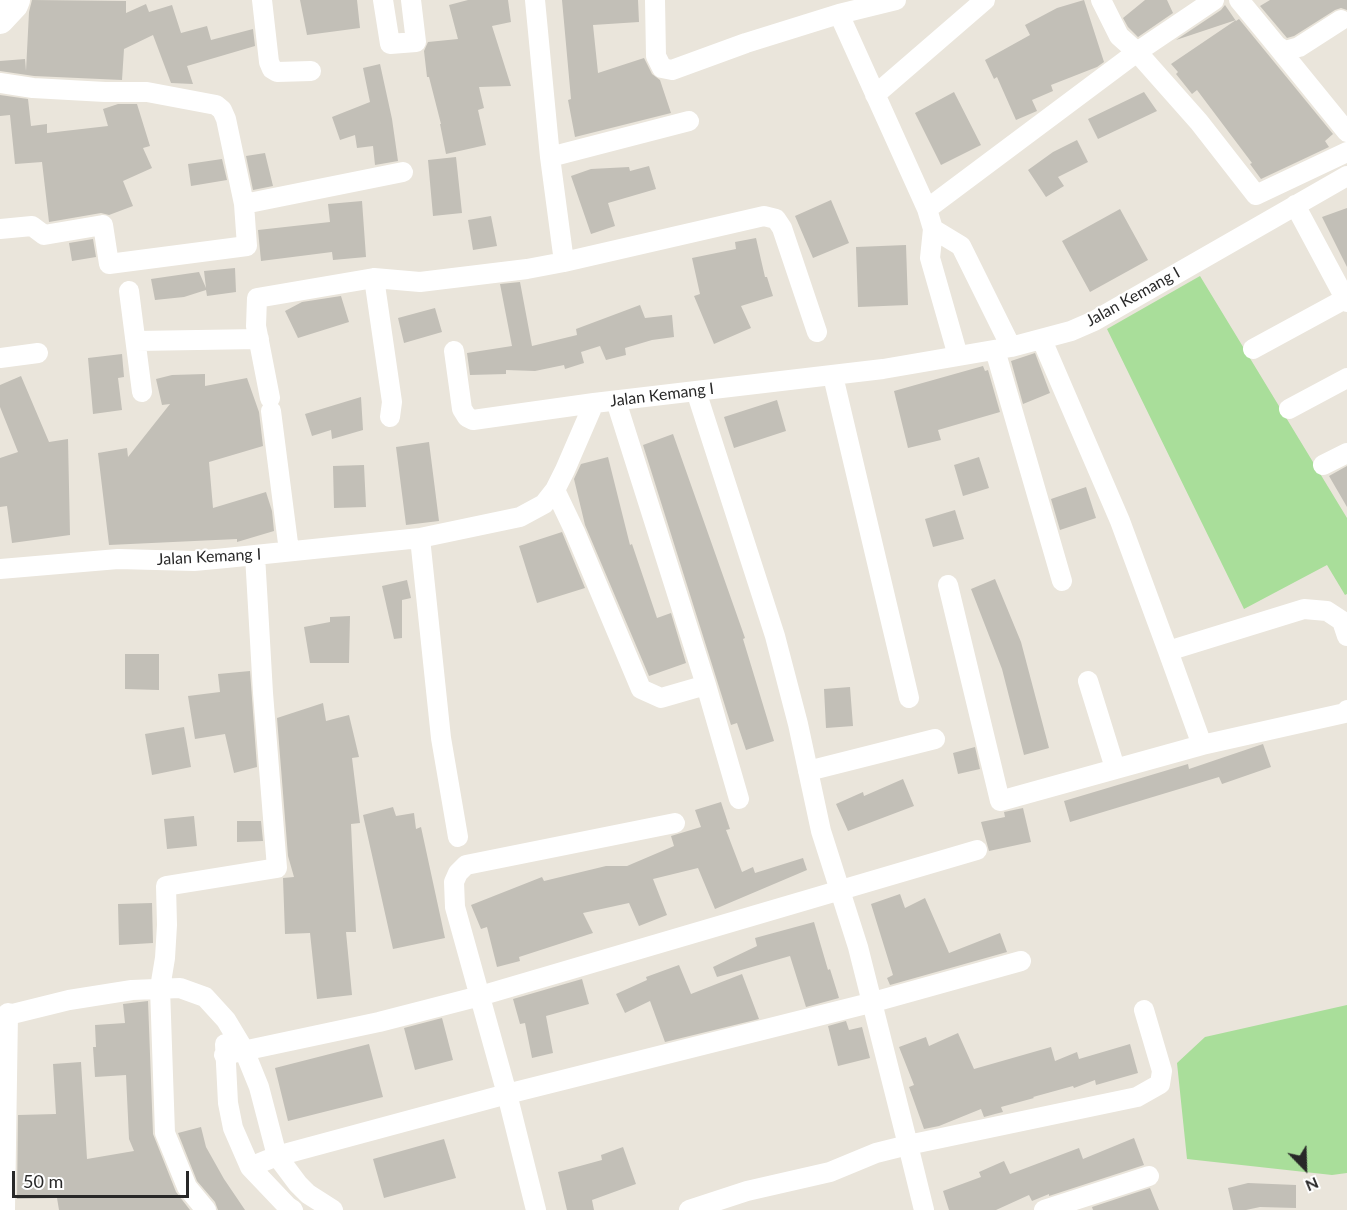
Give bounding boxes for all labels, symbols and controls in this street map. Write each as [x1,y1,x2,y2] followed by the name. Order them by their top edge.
[1083,263,1183,331] street label: Jalan Kemang I
[609,379,715,411] street label: Jalan Kemang I
[156,545,262,569] street label: Jalan Kemang I
[1275,1138,1335,1198] north arrow
[15,1159,192,1197] scale bar
[23,1170,63,1192] text: 50 m
[1303,1174,1322,1196] text: N

